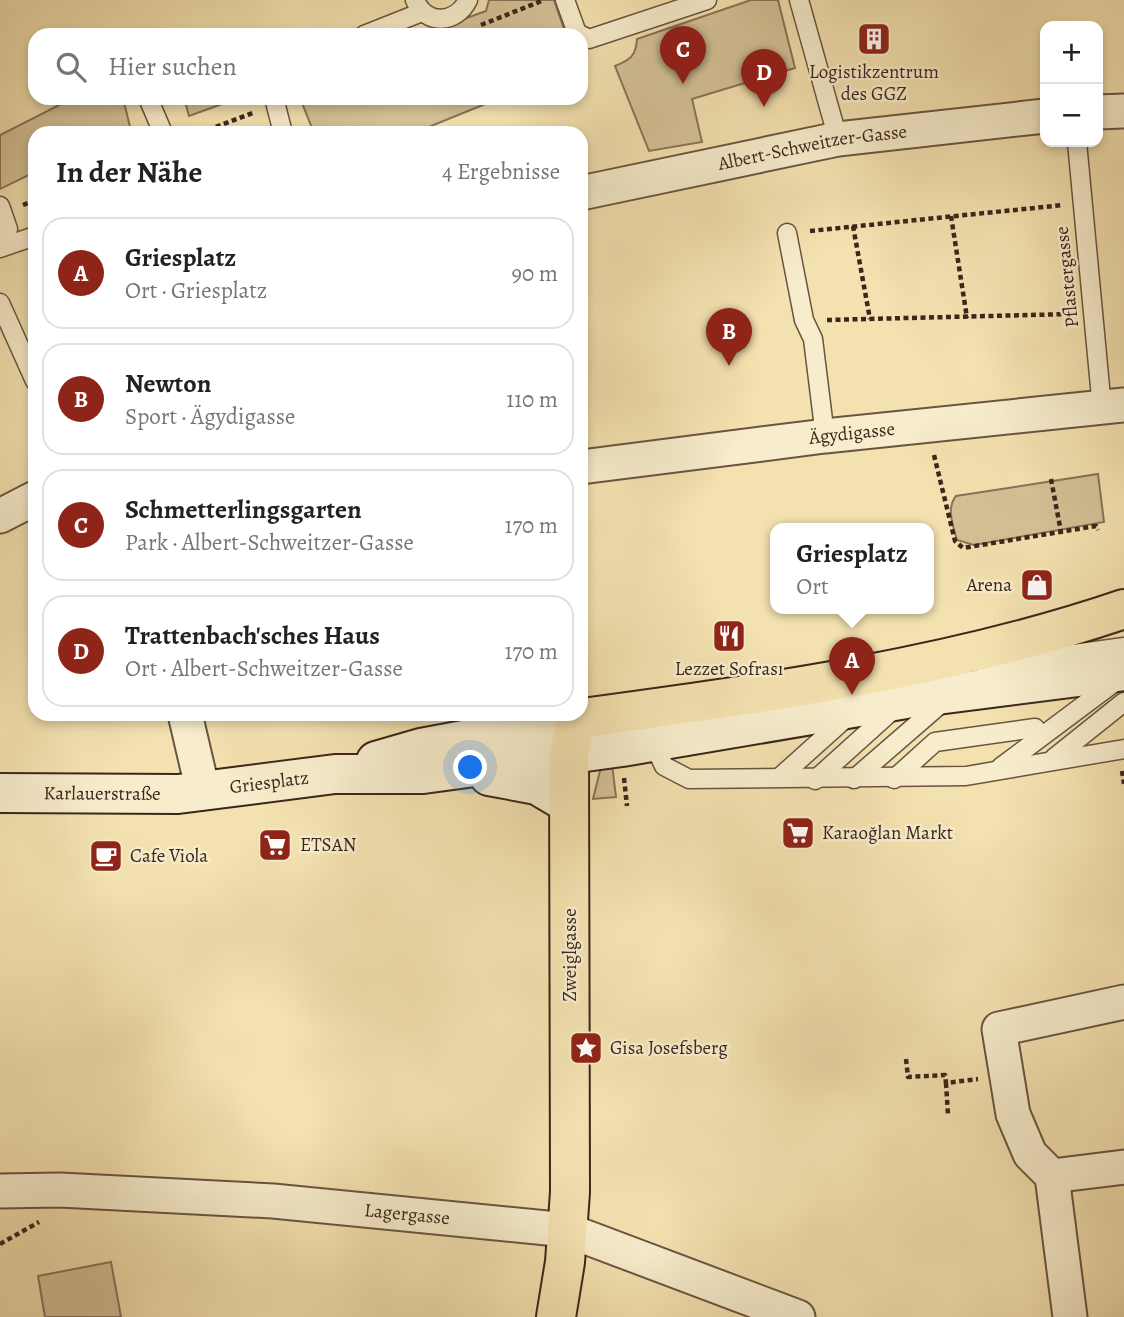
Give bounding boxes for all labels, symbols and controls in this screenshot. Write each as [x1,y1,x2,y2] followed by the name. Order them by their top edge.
[855,20,893,58] building icon: Logistikzentrum des GGZ
[1040,21,1103,147] map controls
[1040,21,1103,84] button: +
[660,26,706,84] pin: C
[28,28,588,105] search box
[52,48,90,86] icon: search
[108,49,237,84] text: Hier suchen
[741,49,787,107] pin: D
[809,59,939,107] place label: Logistikzentrum des GGZ
[1040,84,1103,147] button: −
[715,118,908,177] street label: Albert-Schweitzer-Gasse
[56,152,202,192] text: In der Nähe
[442,156,560,187] text: 4 Ergebnisse
[1049,225,1085,329] street label: Pflastergasse
[125,240,236,275] text: Griesplatz
[74,258,88,289] text: A
[512,258,558,289] text: 90 m
[125,275,267,306] text: Ort · Griesplatz
[706,308,752,366] pin: B
[125,366,211,401] text: Newton
[74,384,88,415] text: B
[506,384,558,415] text: 110 m
[125,401,295,432] text: Sport · Ägydigasse
[806,416,896,451] street label: Ägydigasse
[125,492,362,527] text: Schmetterlingsgarten
[74,510,88,541] text: C
[505,510,558,541] text: 170 m
[770,523,934,614] popup
[125,527,414,558] text: Park · Albert-Schweitzer-Gasse
[796,536,908,571] text: Griesplatz
[1018,566,1056,604] shop icon: Arena
[796,571,829,602] text: Ort
[965,572,1012,598] place label: Arena
[710,617,748,655] restaurant icon: Lezzet Sofrası
[125,618,380,653] text: Trattenbach'sches Haus
[73,636,89,667] text: D
[505,636,558,667] text: 170 m
[829,637,875,695] pin: A
[125,653,403,684] text: Ort · Albert-Schweitzer-Gasse
[675,656,783,682] place label: Lezzet Sofrası
[453,750,487,784] your location
[228,764,310,800] street label: Griesplatz
[43,780,161,807] street label: Karlauerstraße
[779,814,817,852] supermarket icon: Karaoğlan Markt
[822,820,953,846] place label: Karaoğlan Markt
[256,826,294,864] supermarket icon: ETSAN
[300,832,357,858] place label: ETSAN
[87,837,125,875] cafe icon: Cafe Viola
[130,843,208,869] place label: Cafe Viola
[557,908,583,1002] street label: Zweiglgasse
[567,1029,605,1067] place icon: Gisa Josefsberg
[610,1035,728,1061] place label: Gisa Josefsberg
[363,1197,451,1231] street label: Lagergasse

